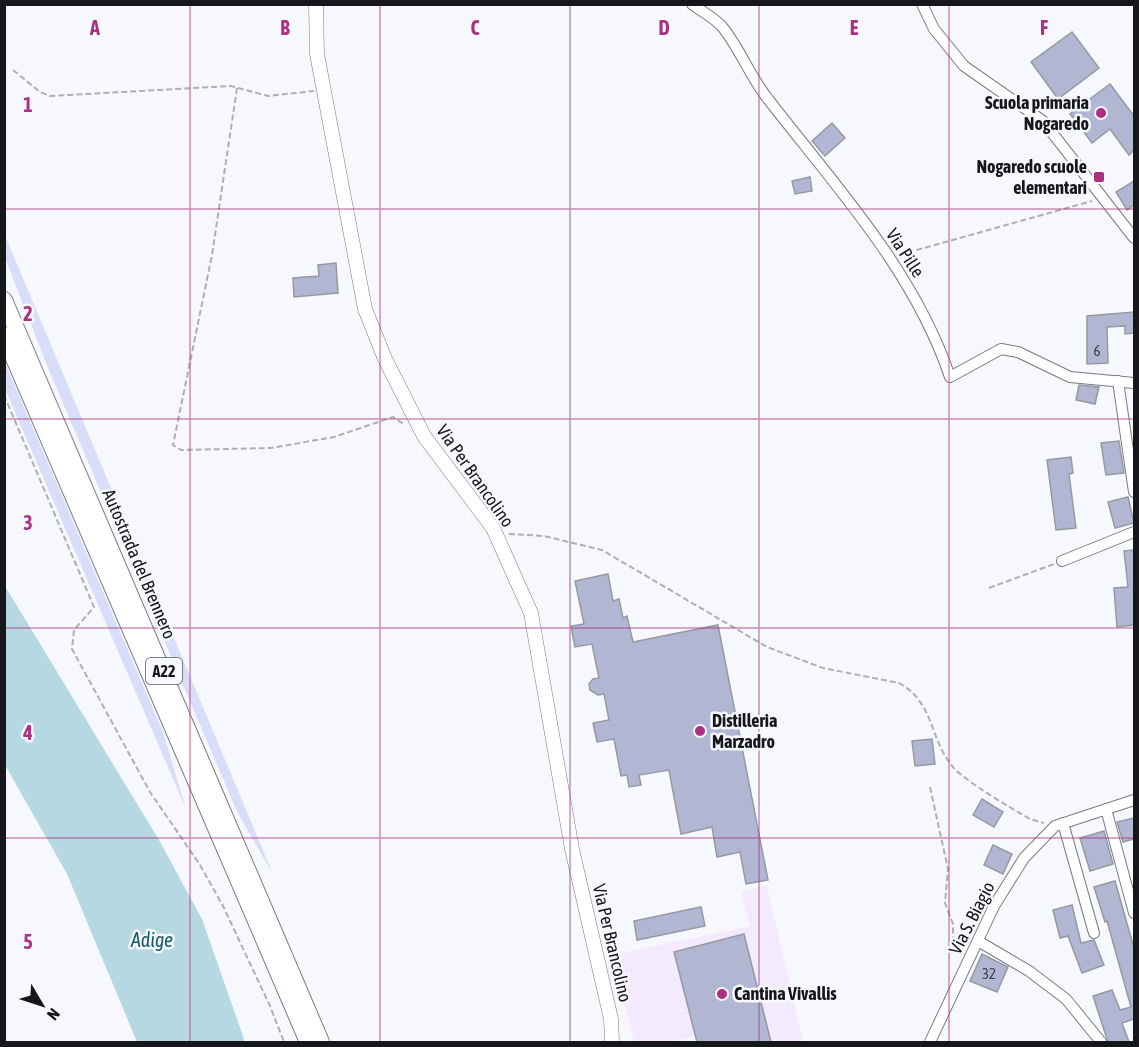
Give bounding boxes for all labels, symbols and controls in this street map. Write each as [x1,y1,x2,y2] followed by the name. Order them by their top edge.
[89,16,100,39] text: A
[280,16,290,39] text: B
[471,16,480,39] text: C
[658,16,670,39] text: D
[850,16,859,39] text: E
[1040,16,1048,39] text: F
[985,92,1089,134] place label: Scuola primaria Nogaredo
[23,93,33,116] text: 1
[1094,106,1108,120] marker: Scuola primaria Nogaredo
[976,156,1087,198] place label: Nogaredo scuole elementari
[1092,170,1106,184] marker: Nogaredo scuole elementari
[882,224,929,281] street label: Via Pille
[23,302,33,325] text: 2
[1093,342,1101,359] house number: 6
[432,420,518,531] street label: Via Per Brancolino
[98,486,180,642] street label: Autostrada del Brennero
[23,511,33,534] text: 3
[146,658,182,684] road number: A22
[712,710,777,752] place label: Distilleria Marzadro
[22,721,33,744] text: 4
[693,724,707,738] marker: Distilleria Marzadro
[944,878,999,957] street label: Via S. Biagio
[589,882,636,1004] street label: Via Per Brancolino
[130,928,173,951] water label: Adige
[23,930,33,953] text: 5
[982,965,996,982] house number: 32
[12,975,72,1035] north arrow
[734,983,837,1004] place label: Cantina Vivallis
[715,987,729,1001] marker: Cantina Vivallis
[44,1005,64,1024] text: N

